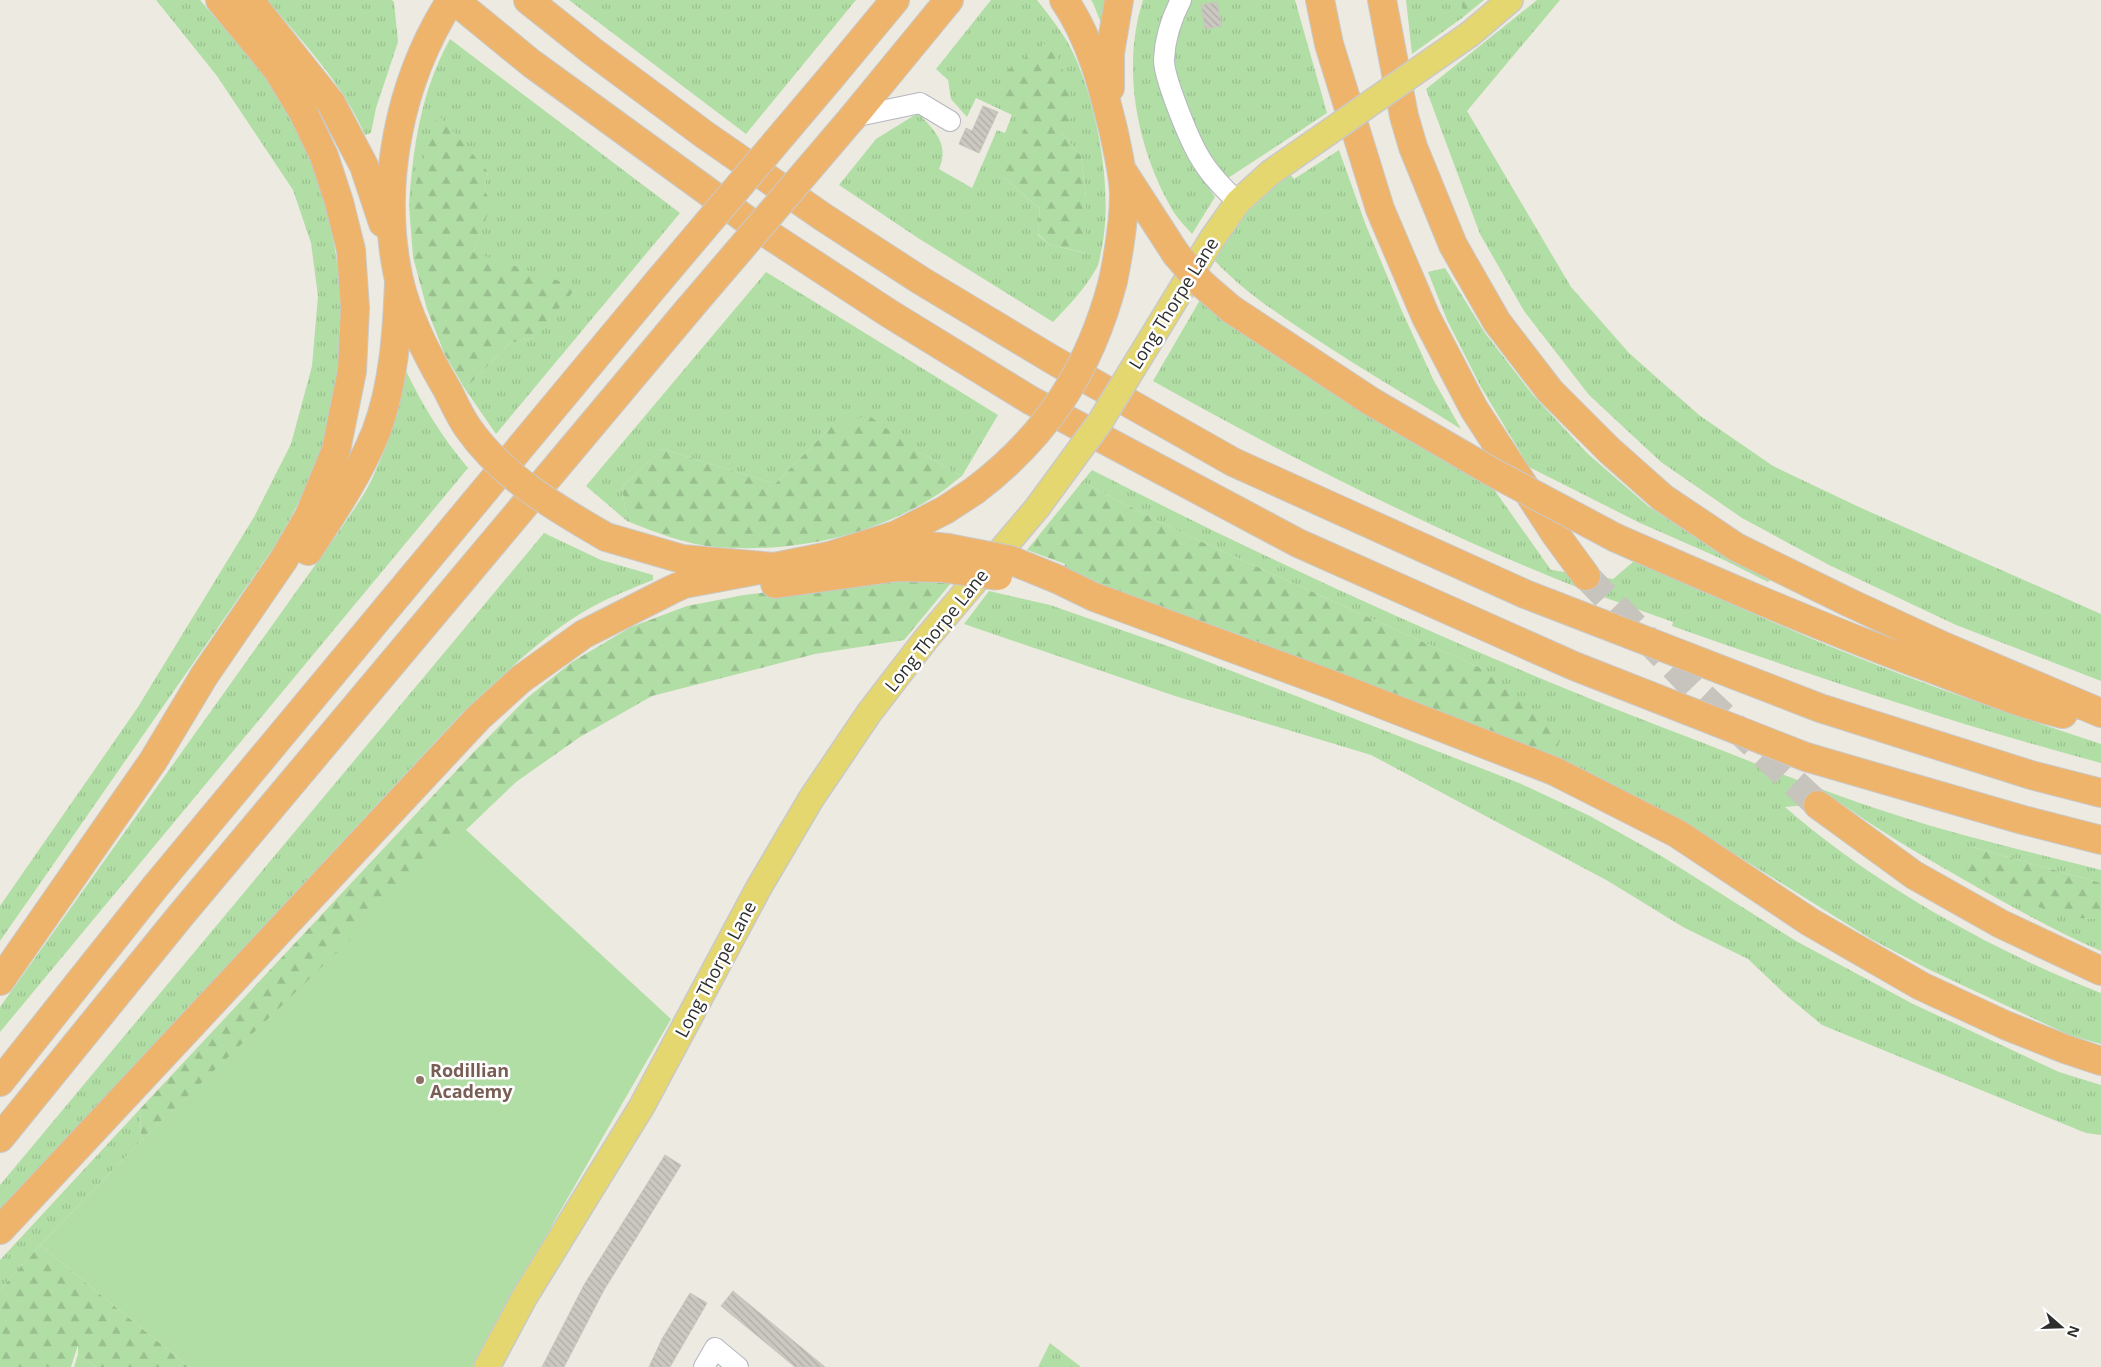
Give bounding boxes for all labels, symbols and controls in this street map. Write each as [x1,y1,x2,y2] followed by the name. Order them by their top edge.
[1123,233,1223,373] street label: Long Thorpe Lane
[879,564,993,696] street label: Long Thorpe Lane
[669,897,761,1041] street label: Long Thorpe Lane
[430,1058,513,1103] place label: Rodillian Academy
[414,1074,426,1086] marker: Rodillian Academy
[2036,1302,2086,1352] north arrow
[2063,1323,2085,1340] text: N

